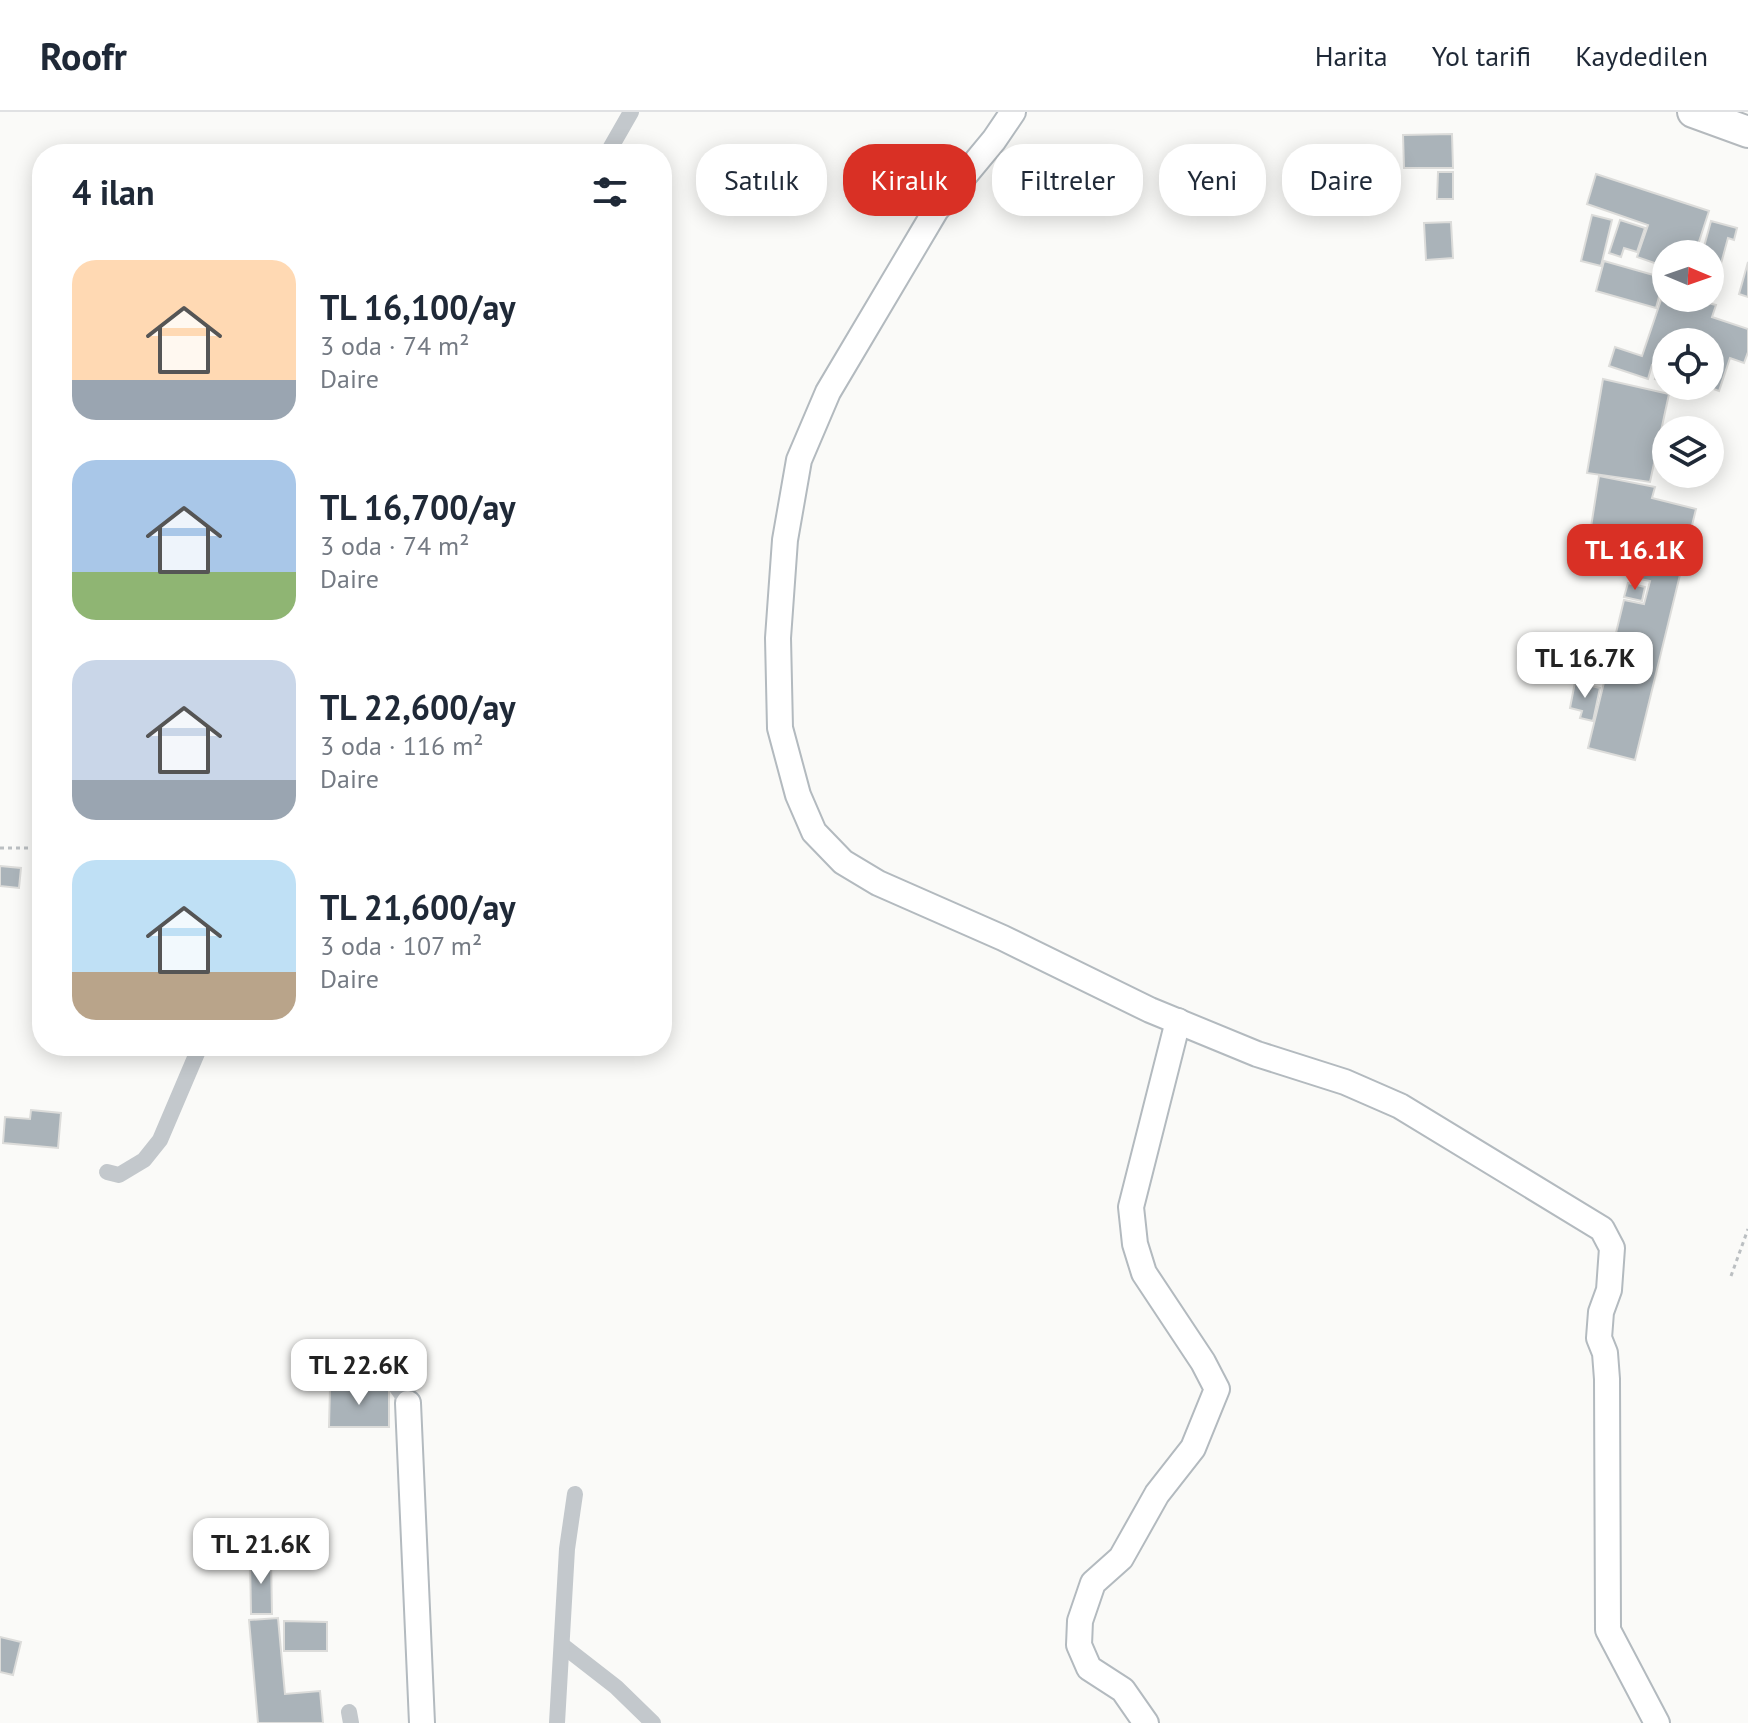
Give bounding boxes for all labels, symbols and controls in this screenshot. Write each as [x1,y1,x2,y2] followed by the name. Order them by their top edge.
[40,31,127,80] text: Roofr
[1315,37,1388,74] text: Harita
[1432,37,1531,74] text: Yol tarifi
[1575,37,1708,74] text: Kaydedilen
[696,144,827,216] chip: Satılık
[843,144,976,216] chip: Kiralık
[992,144,1143,216] chip: Filtreler
[1159,144,1266,216] chip: Yeni
[1282,144,1401,216] chip: Daire
[72,170,154,214] text: 4 ilan
[588,170,632,214] icon: filters
[1652,240,1724,312] north arrow
[1652,240,1724,488] map controls
[320,285,516,329] text: TL 16,100/ay
[136,292,232,388] icon: home
[1652,328,1724,400] button: locate
[320,329,469,362] text: 3 oda · 74 m²
[320,362,379,395] text: Daire
[1652,416,1724,488] button: layers
[320,485,516,529] text: TL 16,700/ay
[136,492,232,588] icon: home
[1552,524,1718,592] pin: TL 16.1K
[320,529,469,562] text: 3 oda · 74 m²
[1585,533,1685,566] text: TL 16.1K
[320,562,379,595] text: Daire
[1502,632,1668,700] pin: TL 16.7K
[1535,641,1635,674] text: TL 16.7K
[320,685,516,729] text: TL 22,600/ay
[136,692,232,788] icon: home
[320,729,484,762] text: 3 oda · 116 m²
[320,762,379,795] text: Daire
[320,885,516,929] text: TL 21,600/ay
[136,892,232,988] icon: home
[320,929,482,962] text: 3 oda · 107 m²
[320,962,379,995] text: Daire
[276,1339,442,1407] pin: TL 22.6K
[309,1348,409,1381] text: TL 22.6K
[178,1518,344,1586] pin: TL 21.6K
[211,1527,311,1560] text: TL 21.6K

